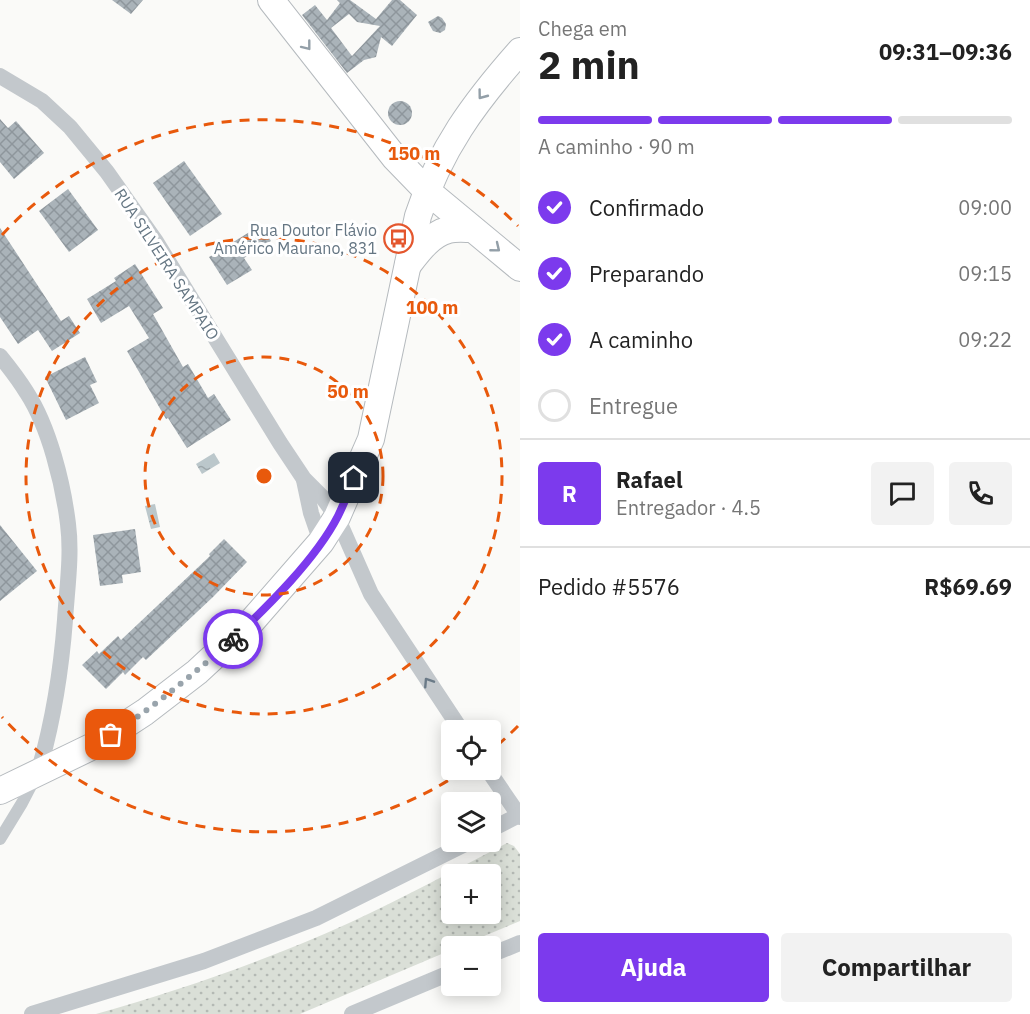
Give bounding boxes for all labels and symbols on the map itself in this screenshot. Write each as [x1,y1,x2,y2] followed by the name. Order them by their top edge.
[300,39,311,50] one-way arrow
[478,88,489,99] one-way arrow
[388,142,440,165] text: 150 m
[110,184,224,344] street label: RUA SILVEIRA SAMPAIO
[214,220,377,258] place label: Rua Doutor Flávio Américo Maurano, 831
[382,223,414,255] bus stop icon: Rua Doutor Flávio Américo Maurano, 831
[489,241,500,252] one-way arrow
[406,296,458,319] text: 100 m
[327,380,369,403] text: 50 m
[328,452,379,503] pin
[254,466,274,486] centre of rings
[203,609,263,669] courier
[424,678,436,688] one-way arrow
[85,709,136,760] pin

